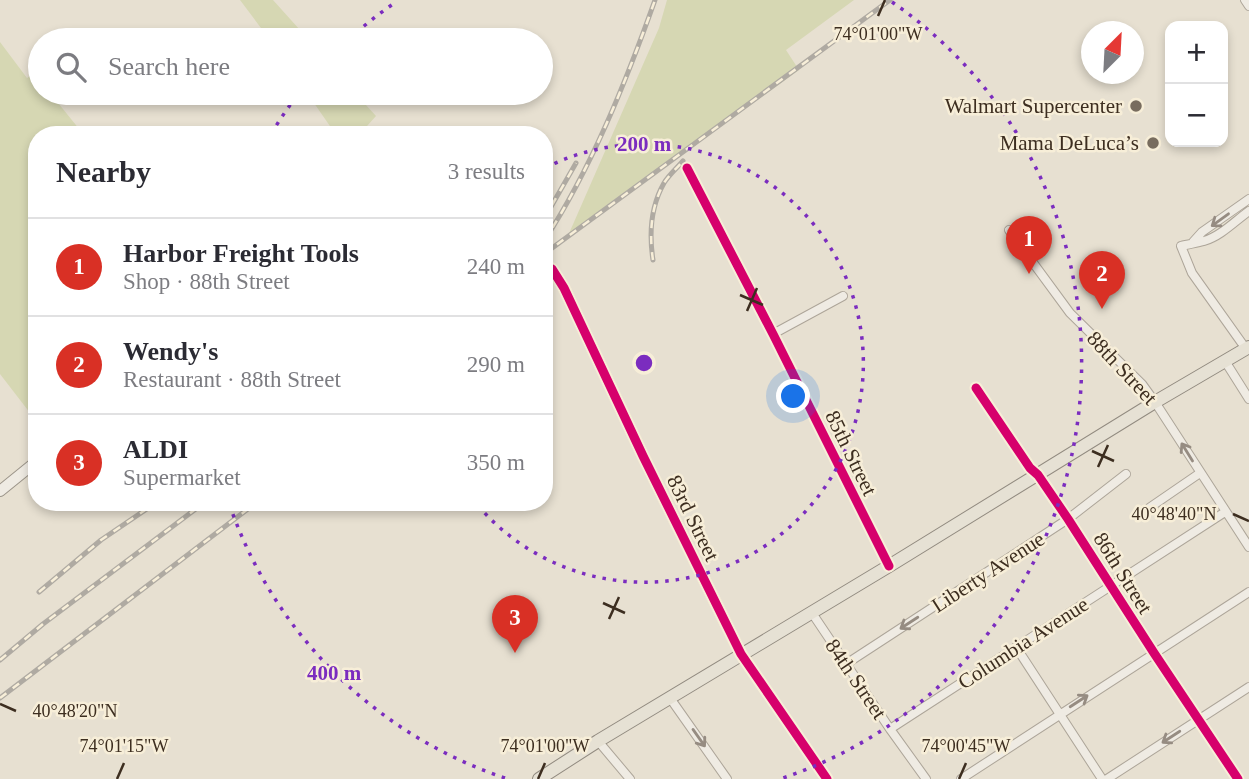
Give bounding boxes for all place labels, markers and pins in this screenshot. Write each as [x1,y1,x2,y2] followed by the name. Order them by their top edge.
[945,94,1122,118] place label: Walmart Supercenter
[1128,98,1144,114] marker: Walmart Supercenter
[1000,131,1139,155] place label: Mama DeLuca’s
[1145,135,1161,151] marker: Mama DeLuca’s
[1006,216,1052,274] pin: 1
[1079,251,1125,309] pin: 2
[632,351,656,375] centre of rings
[492,595,538,653] pin: 3

